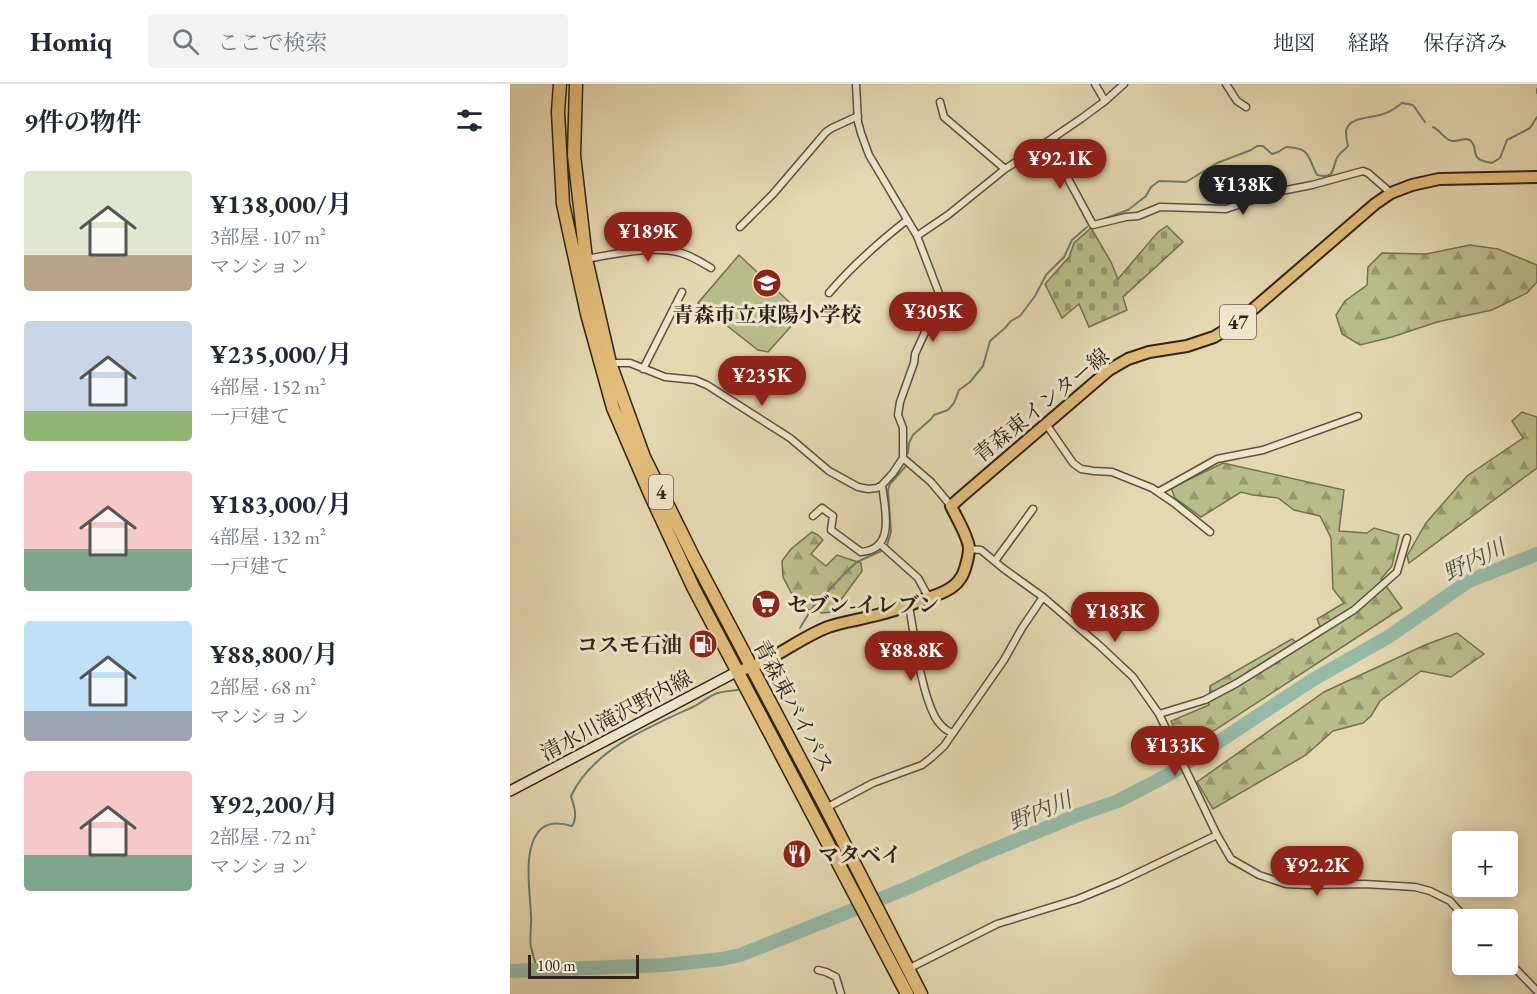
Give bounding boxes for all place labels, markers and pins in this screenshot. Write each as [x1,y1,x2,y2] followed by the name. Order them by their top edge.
[1011,139,1109,190] pin: ¥92.1K
[1201,165,1285,216] pin: ¥138K
[606,212,690,263] pin: ¥189K
[751,267,783,299] school or university icon: 青森市立東陽小学校
[891,292,975,343] pin: ¥305K
[673,301,862,328] place label: 青森市立東陽小学校
[720,356,804,407] pin: ¥235K
[750,588,782,620] supermarket icon: セブン-イレブン
[787,591,939,618] place label: セブン-イレブン
[1073,592,1157,643] pin: ¥183K
[687,628,719,660] fuel station icon: コスモ石油
[577,631,682,658] place label: コスモ石油
[862,631,960,682] pin: ¥88.8K
[1133,726,1217,777] pin: ¥133K
[781,838,813,870] restaurant icon: マタベイ
[818,841,902,868] place label: マタベイ
[1268,846,1366,897] pin: ¥92.2K

